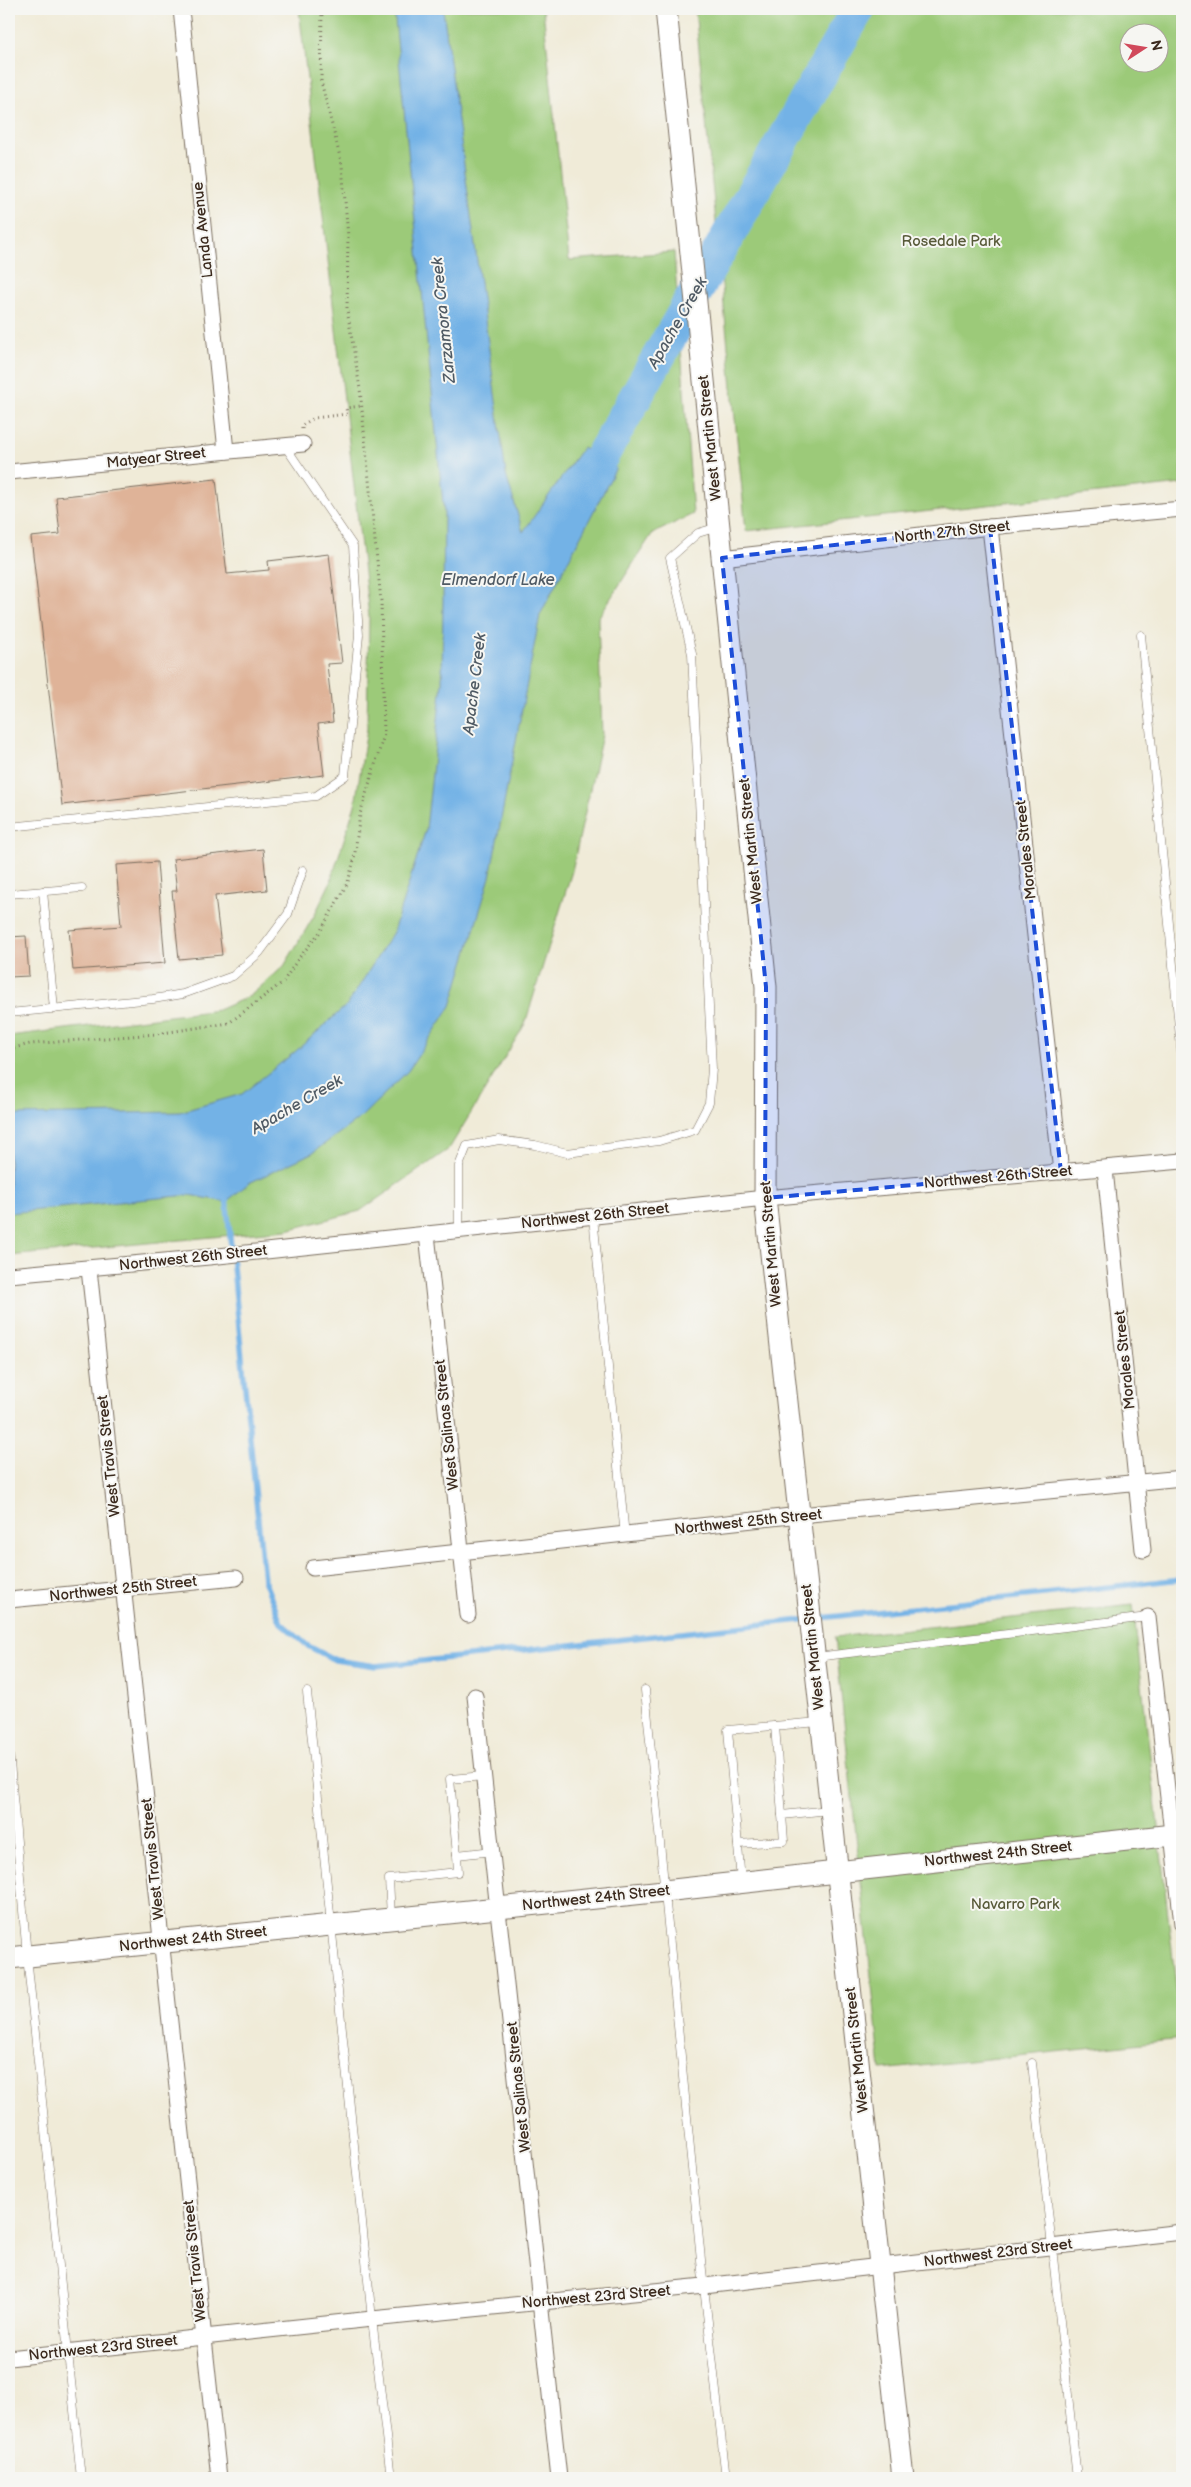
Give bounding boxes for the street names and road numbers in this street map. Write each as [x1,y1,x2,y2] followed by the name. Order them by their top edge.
[188,181,217,279] street label: Landa Avenue
[694,374,726,502] street label: West Martin Street
[105,443,207,473] street label: Matyear Street
[893,516,1011,548] street label: North 27th Street
[735,777,767,905] street label: West Martin Street
[1011,799,1041,901] street label: Morales Street
[923,1161,1073,1193] street label: Northwest 26th Street
[756,1180,786,1308] street label: West Martin Street
[520,1199,670,1233] street label: Northwest 26th Street
[118,1241,268,1275] street label: Northwest 26th Street
[1110,1309,1140,1411] street label: Morales Street
[431,1358,463,1491] street label: West Salinas Street
[93,1394,125,1518] street label: West Travis Street
[673,1505,823,1539] street label: Northwest 25th Street
[48,1572,198,1606] street label: Northwest 25th Street
[797,1583,829,1711] street label: West Martin Street
[137,1797,169,1921] street label: West Travis Street
[923,1837,1073,1871] street label: Northwest 24th Street
[521,1881,671,1915] street label: Northwest 24th Street
[118,1922,268,1956] street label: Northwest 24th Street
[841,1986,873,2114] street label: West Martin Street
[503,2020,535,2153] street label: West Salinas Street
[179,2199,211,2323] street label: West Travis Street
[923,2234,1074,2272] street label: Northwest 23rd Street
[521,2281,672,2313] street label: Northwest 23rd Street
[28,2331,179,2365] street label: Northwest 23rd Street

